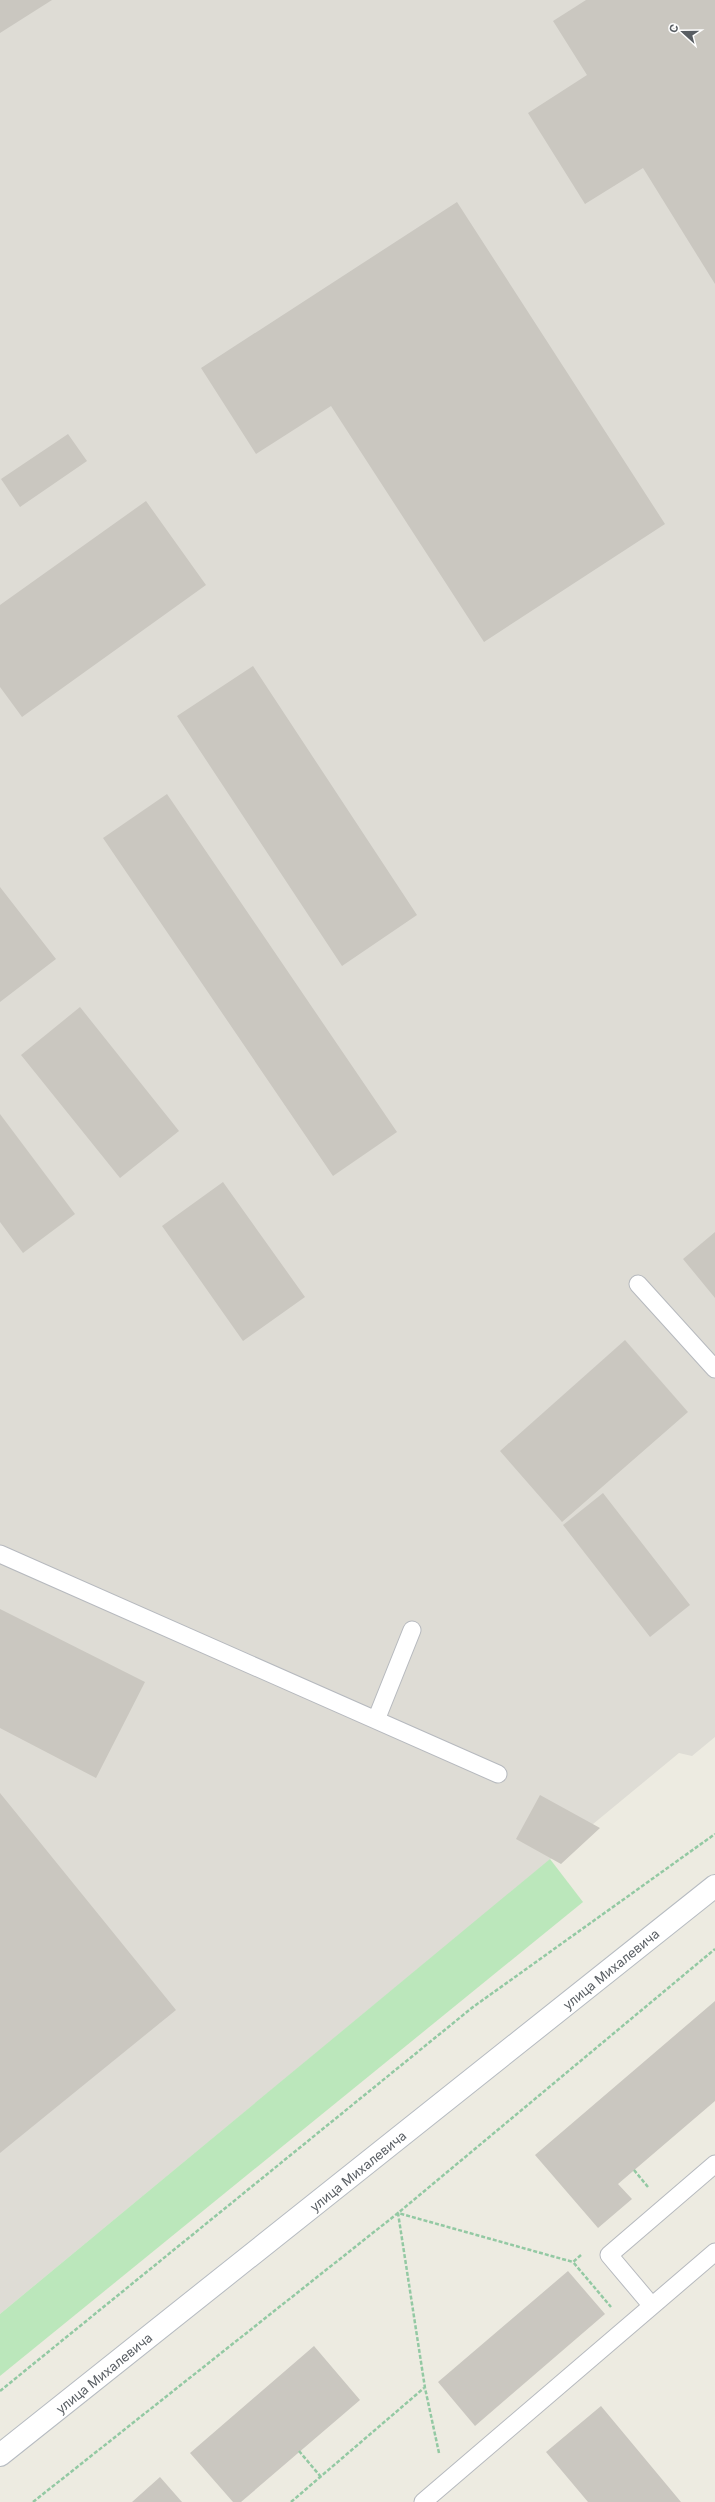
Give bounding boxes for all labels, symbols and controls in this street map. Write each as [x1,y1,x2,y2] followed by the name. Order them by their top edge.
[663,12,703,52] north arrow
[666,22,682,35] text: С
[560,1925,662,2013] street label: улица Михалевича
[307,2127,409,2215] street label: улица Михалевича
[53,2329,155,2417] street label: улица Михалевича

